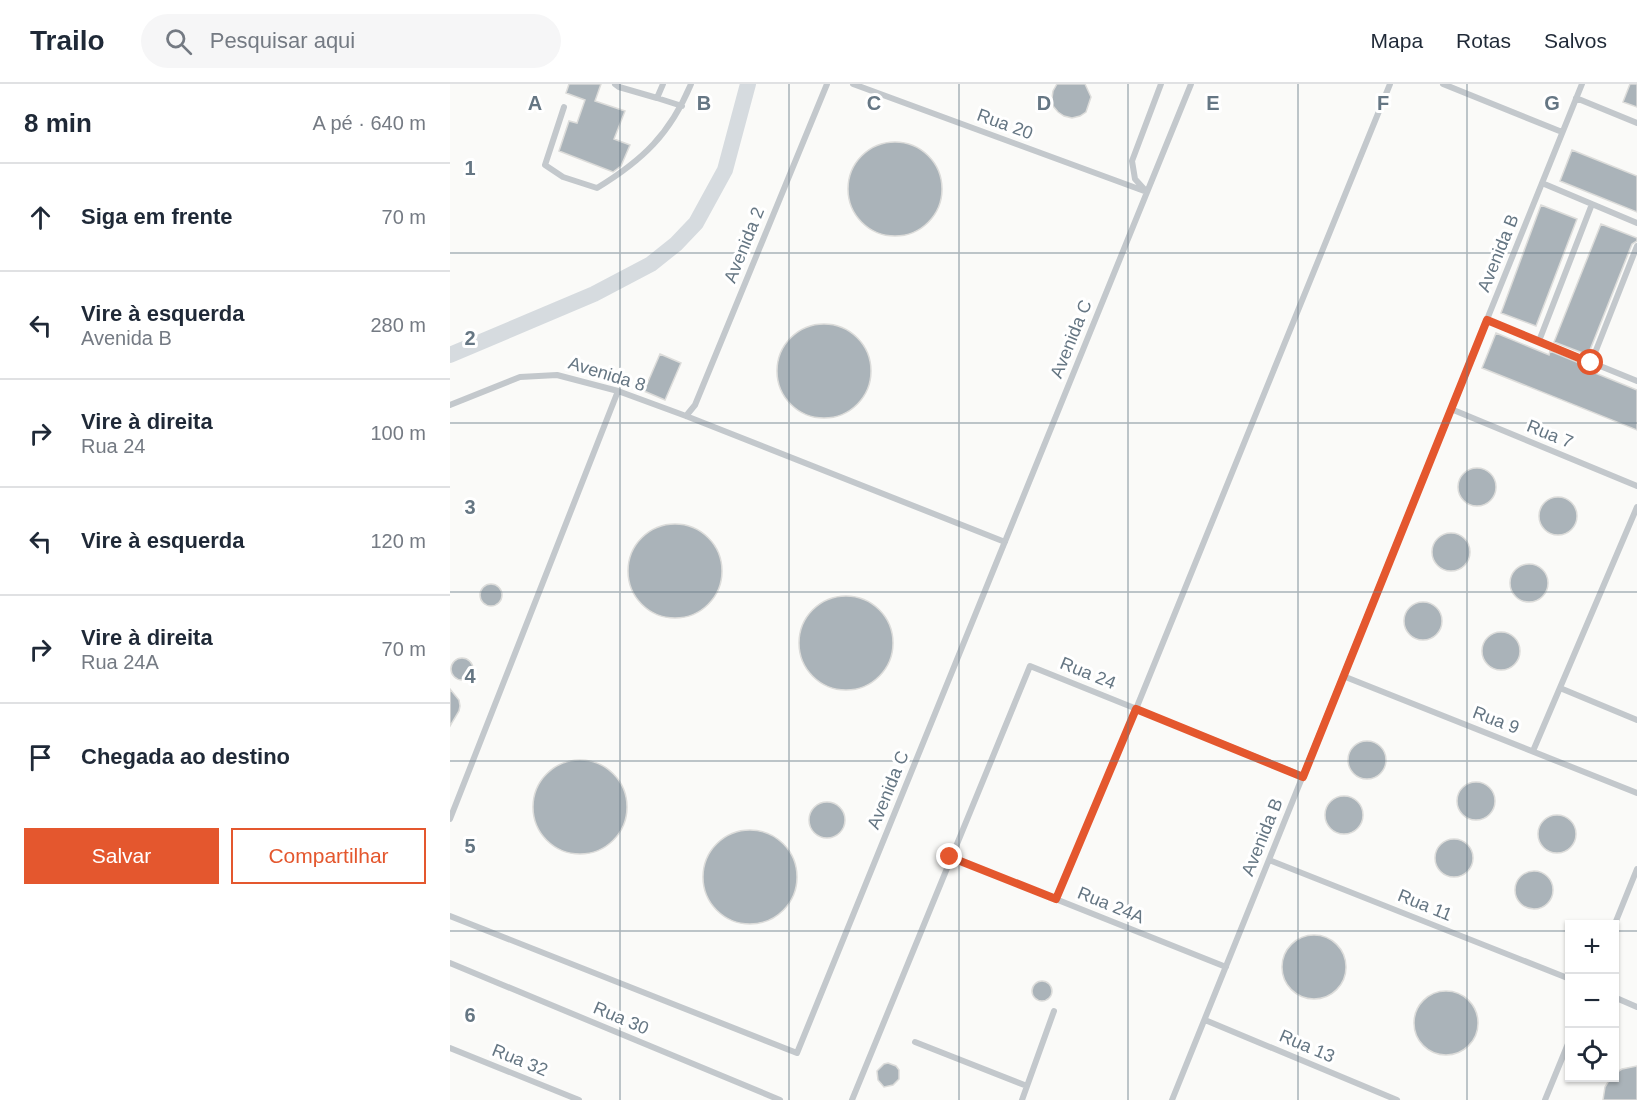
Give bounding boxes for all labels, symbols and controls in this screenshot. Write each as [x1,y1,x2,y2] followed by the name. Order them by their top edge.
[141,14,561,68] search box
[30,25,105,56] text: Trailo
[162,25,195,58] icon: search
[210,28,355,53] text: Pesquisar aqui
[1371,29,1423,52] text: Mapa
[1456,29,1511,52] text: Rotas
[1544,29,1607,52] text: Salvos
[528,92,542,114] text: A
[697,92,711,114] text: B
[867,92,881,114] text: C
[1037,92,1051,114] text: D
[1206,92,1220,114] text: E
[1377,92,1389,114] text: F
[1544,92,1560,114] text: G
[974,105,1036,143] street label: Rua 20
[24,108,92,138] text: 8 min
[313,112,426,134] text: A pé · 640 m
[464,157,476,179] text: 1
[24,201,57,234] icon: ahead
[81,204,233,229] text: Siga em frente
[720,204,768,286] street label: Avenida 2
[382,206,426,228] text: 70 m
[1473,211,1523,295] street label: Avenida B
[1046,297,1096,381] street label: Avenida C
[81,301,244,326] text: Vire à esquerda
[24,309,57,342] icon: left
[370,314,426,336] text: 280 m
[81,327,172,349] text: Avenida B
[464,327,476,349] text: 2
[1577,349,1603,375] route start
[566,353,648,395] street label: Avenida 8
[81,409,213,434] text: Vire à direita
[1524,416,1576,452] street label: Rua 7
[24,417,57,450] icon: right
[370,422,426,444] text: 100 m
[81,435,146,457] text: Rua 24
[464,496,476,518] text: 3
[24,525,57,558] icon: left
[81,528,244,553] text: Vire à esquerda
[370,530,426,552] text: 120 m
[81,625,213,650] text: Vire à direita
[24,633,57,666] icon: right
[382,638,426,660] text: 70 m
[81,651,159,673] text: Rua 24A
[1057,653,1119,693] street label: Rua 24
[464,665,476,687] text: 4
[1470,702,1522,738] street label: Rua 9
[24,741,57,774] icon: arrive
[81,744,290,769] text: Chegada ao destino
[863,748,913,832] street label: Avenida C
[1237,795,1287,879] street label: Avenida B
[24,828,219,884] button: Salvar
[231,828,426,884] button: Compartilhar
[464,835,476,857] text: 5
[936,843,962,869] route end
[1075,883,1147,927] street label: Rua 24A
[1395,885,1455,925] street label: Rua 11
[1565,920,1619,1082] map controls
[1565,920,1619,974] button: +
[1565,974,1619,1028] button: −
[590,997,652,1039] street label: Rua 30
[464,1004,476,1026] text: 6
[1276,1025,1338,1067] street label: Rua 13
[1565,1028,1619,1082] button: locate
[489,1040,551,1080] street label: Rua 32

